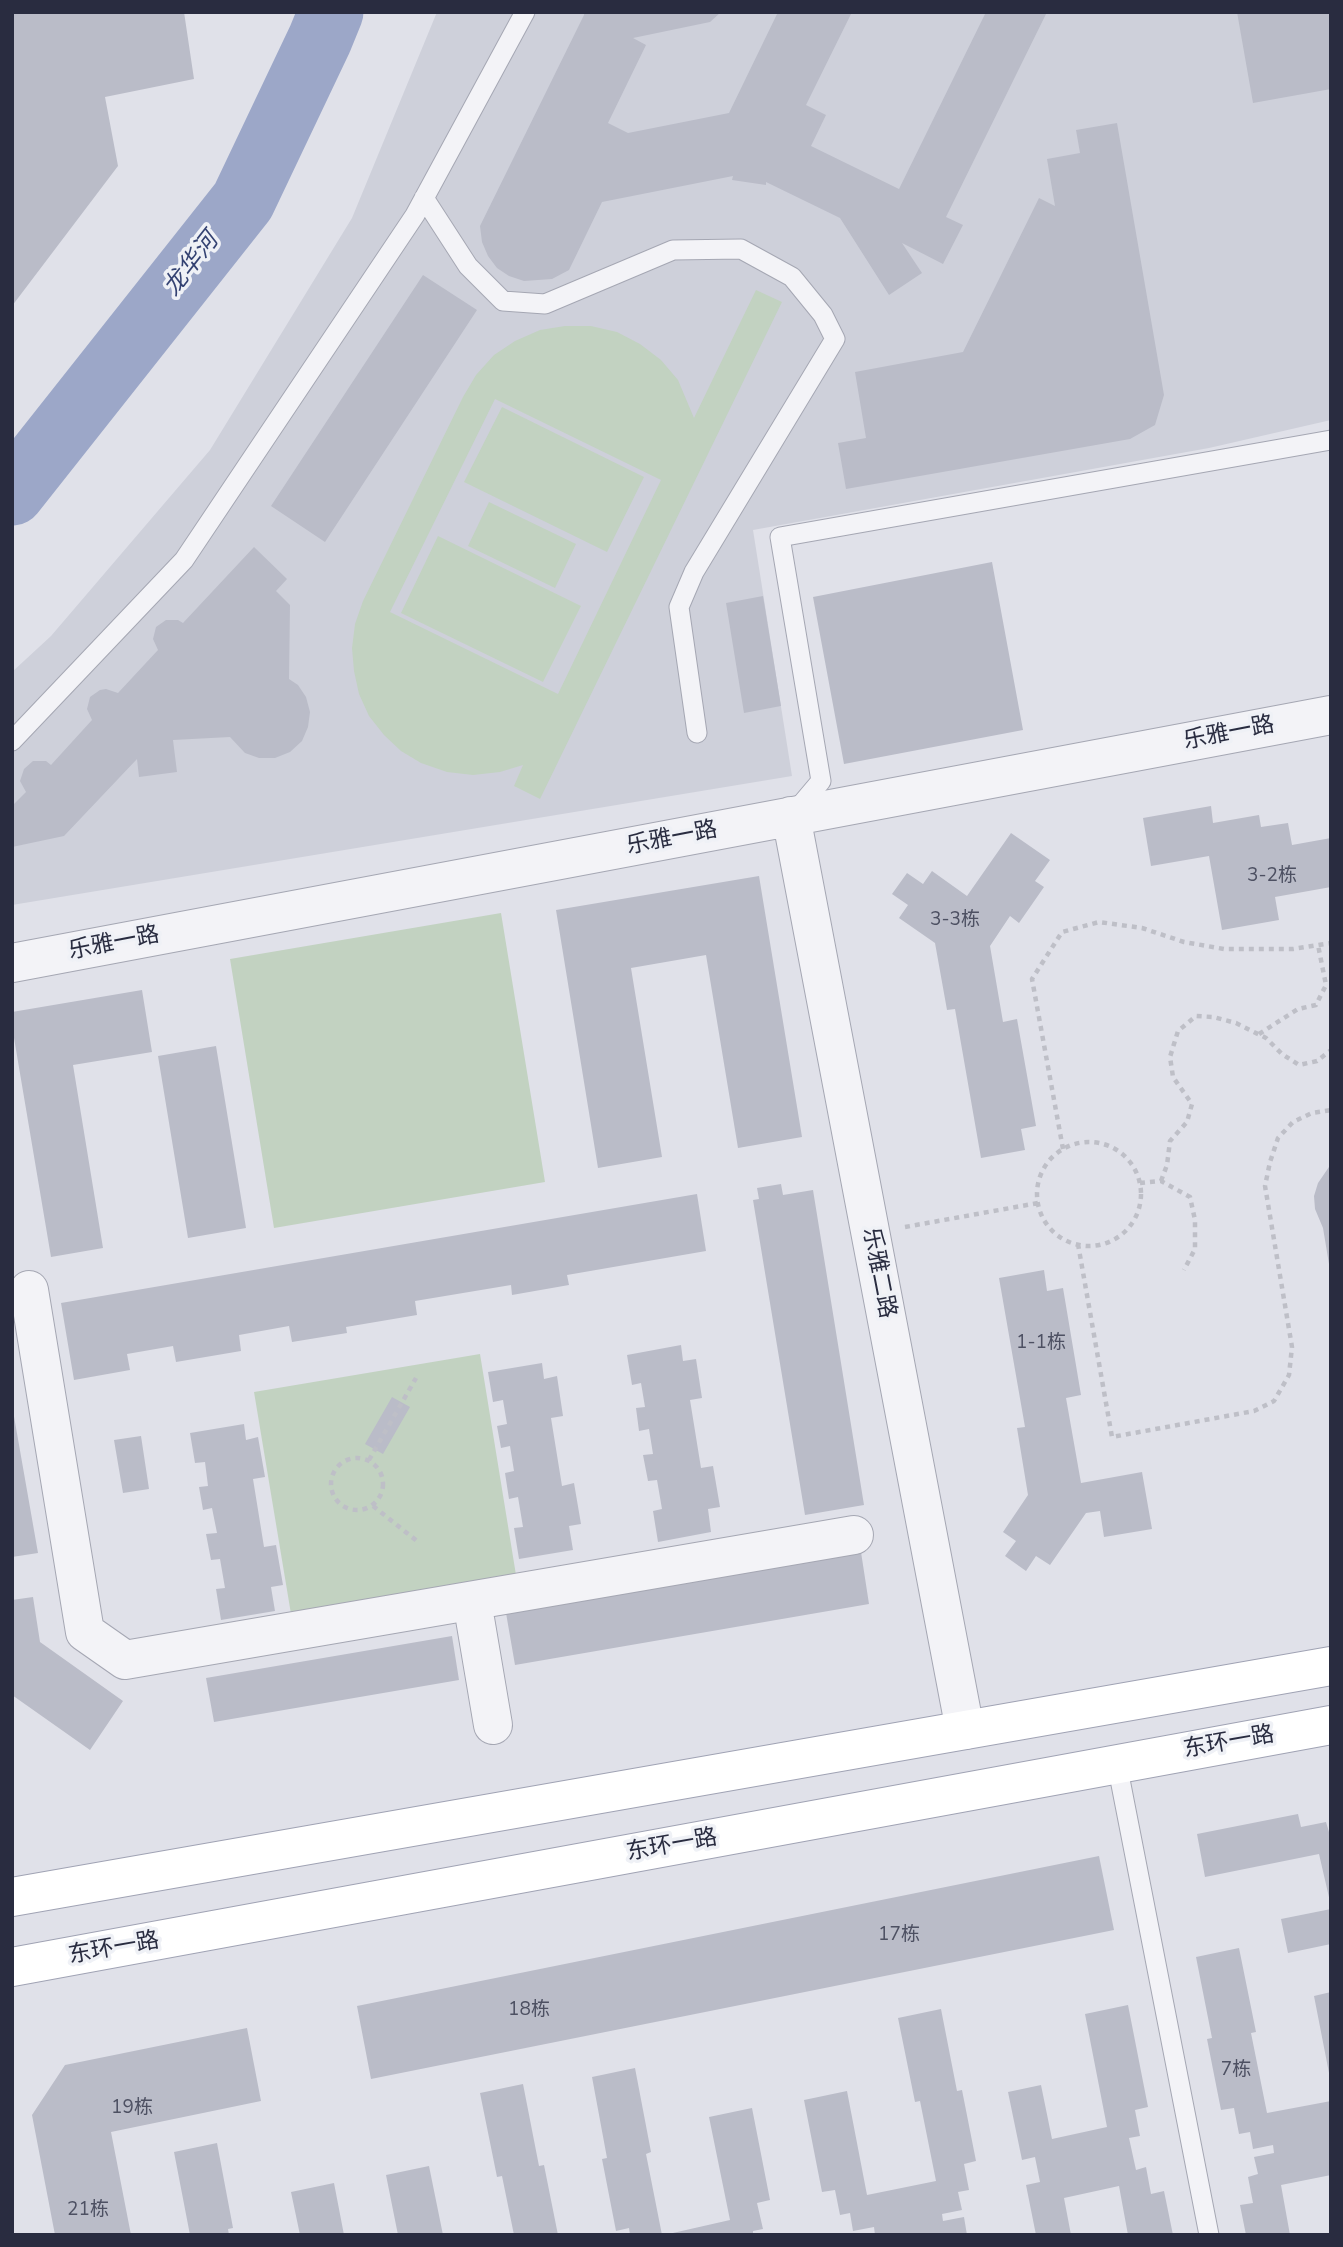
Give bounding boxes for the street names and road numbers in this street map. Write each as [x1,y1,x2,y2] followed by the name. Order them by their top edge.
[1181,712,1277,756] street label: 乐雅一路
[624,817,720,861] street label: 乐雅一路
[66,922,162,966] street label: 乐雅一路
[856,1225,900,1321] street label: 乐雅二路
[1181,1721,1277,1765] street label: 东环一路
[624,1824,720,1868] street label: 东环一路
[66,1927,162,1971] street label: 东环一路

